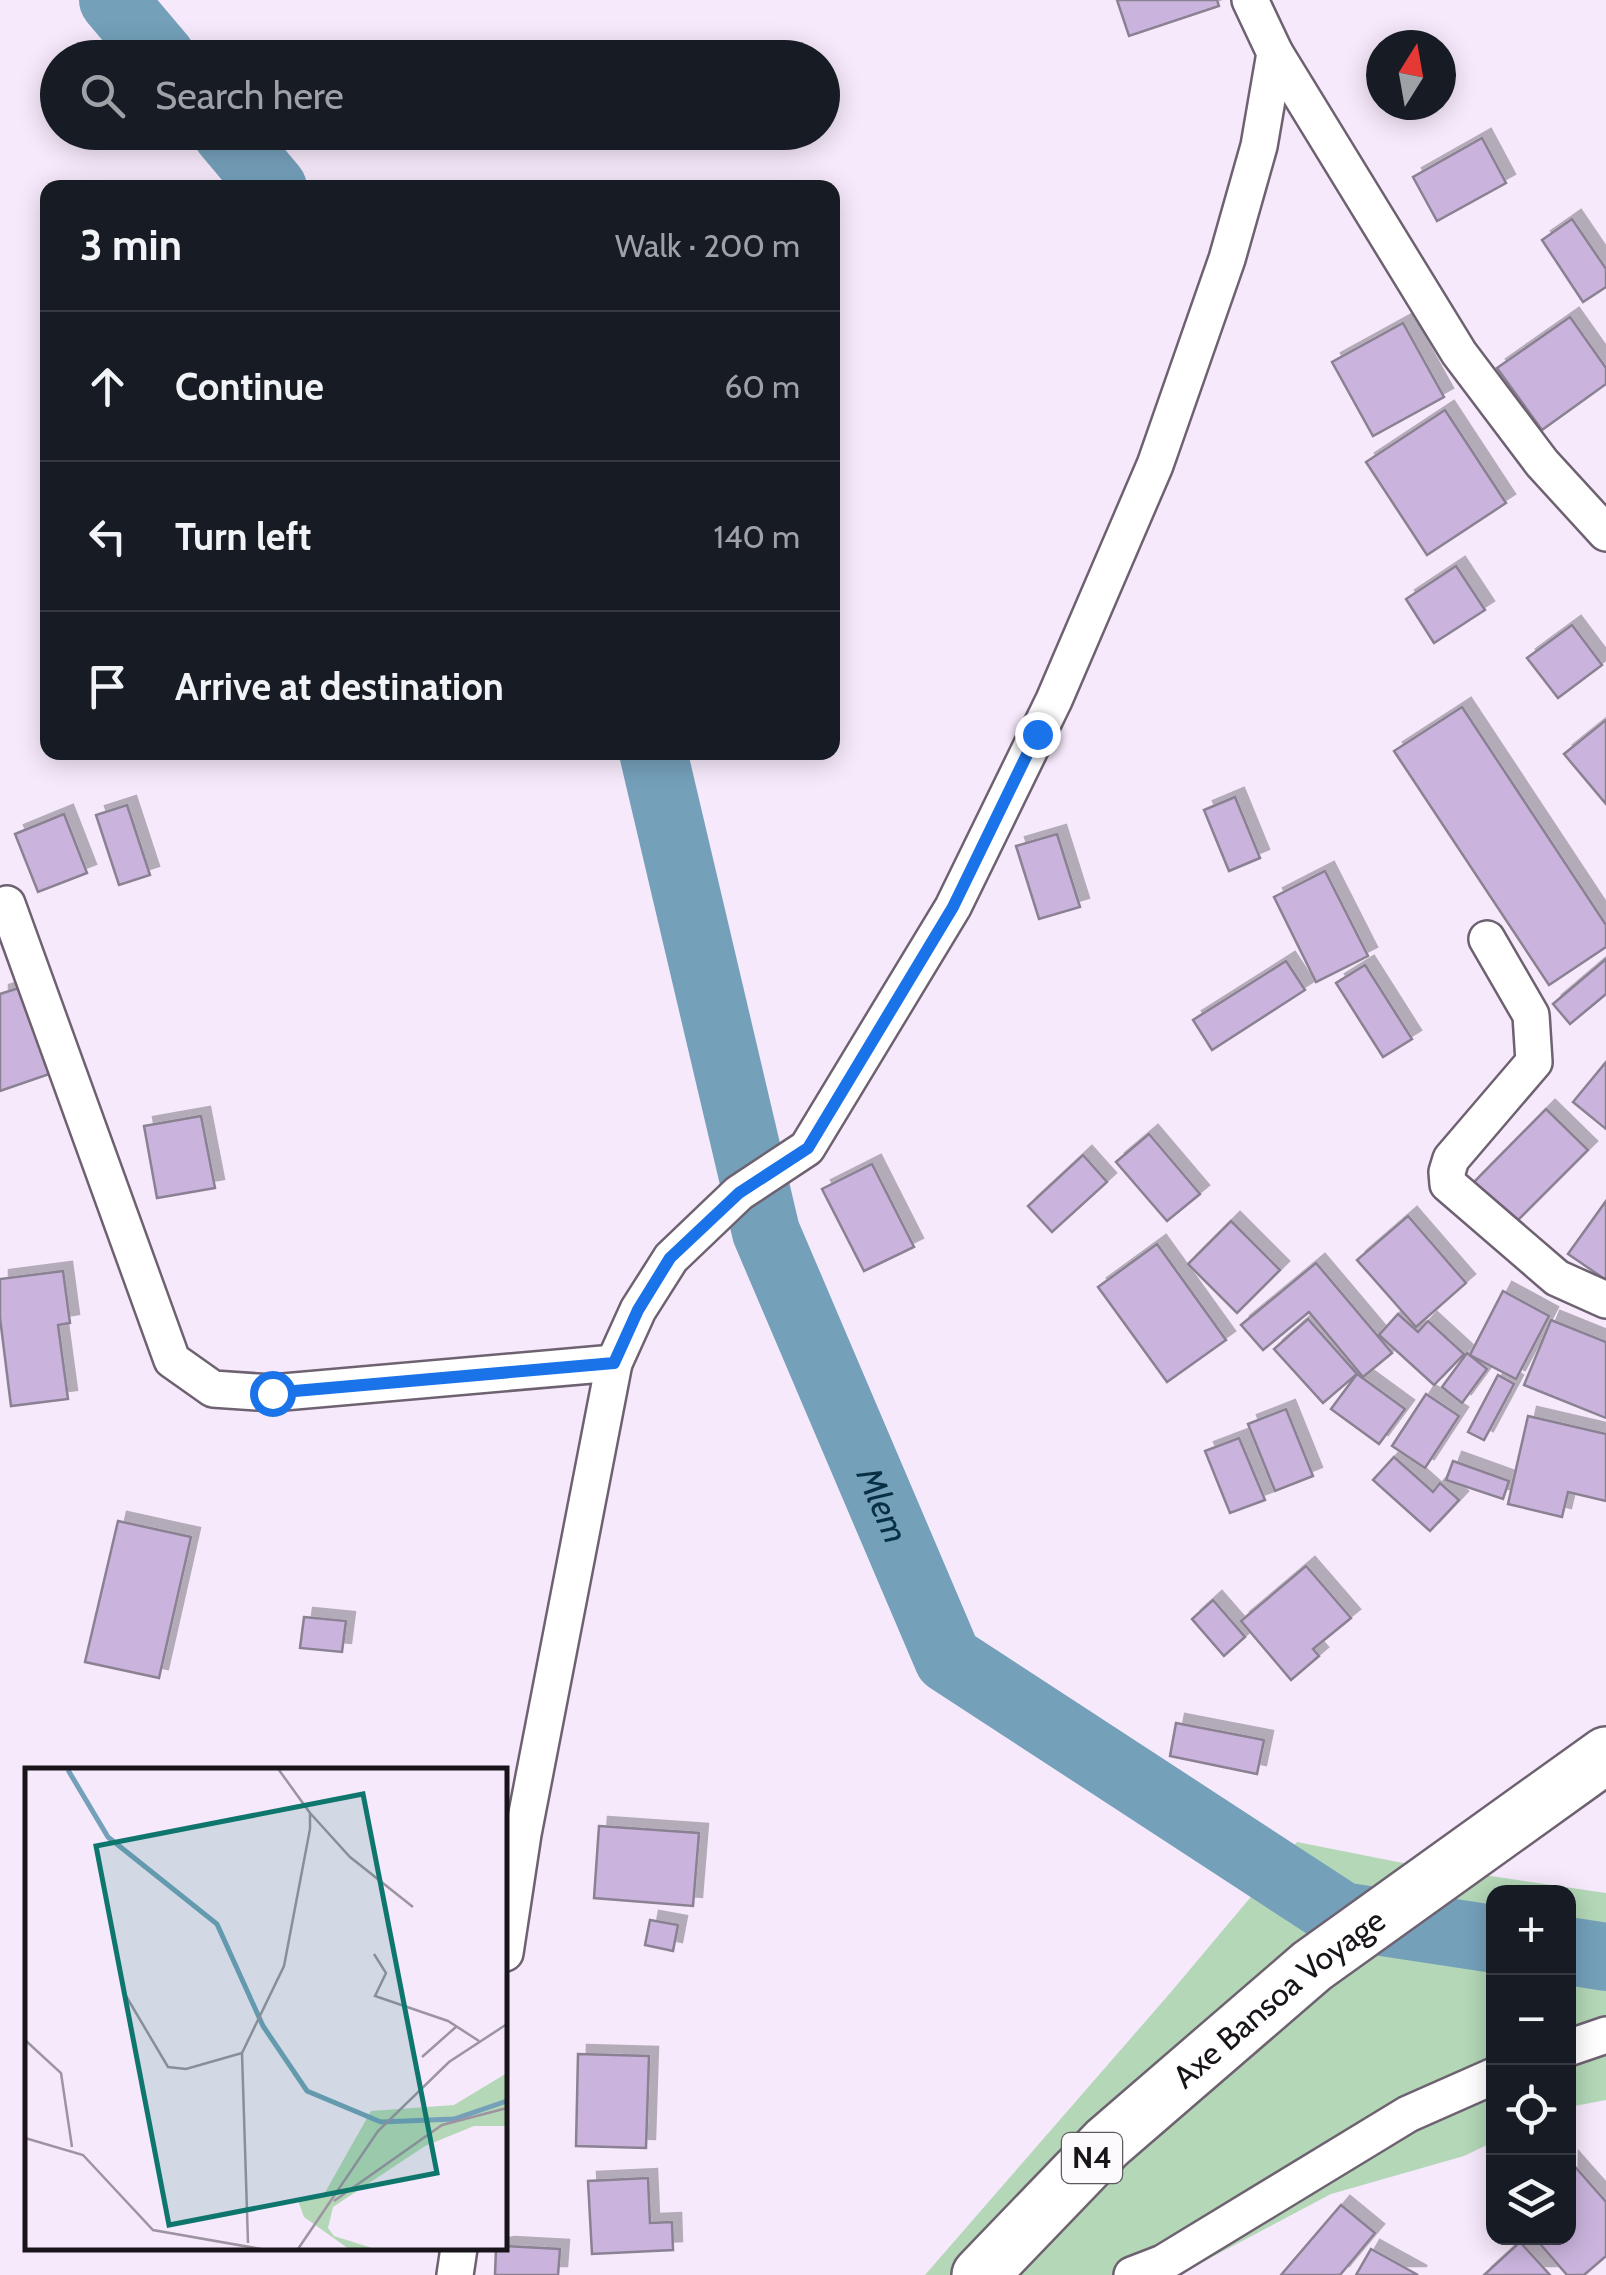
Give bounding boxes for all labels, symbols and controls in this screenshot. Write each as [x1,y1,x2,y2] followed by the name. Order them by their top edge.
[1366,30,1456,120] north arrow
[40,40,840,150] search box
[75,68,130,123] icon: search
[155,72,344,119] text: Search here
[80,219,182,271] text: 3 min
[615,226,800,265] text: Walk · 200 m
[80,359,135,414] icon: ahead
[175,363,324,410] text: Continue
[724,367,800,406] text: 60 m
[80,509,135,564] icon: left
[175,513,311,560] text: Turn left
[713,517,800,556] text: 140 m
[80,659,135,714] icon: arrive
[175,663,504,710] text: Arrive at destination
[1015,712,1061,758] route end
[250,1371,296,1417] route start
[847,1460,918,1549] water label: Mlem
[25,1768,508,2250] inset map
[1486,1885,1576,2245] map controls
[1486,1885,1576,1975] button: +
[1165,1900,1392,2096] street label: Axe Bansoa Voyage
[1486,1975,1576,2065] button: −
[1486,2065,1576,2155] button: locate
[1062,2133,1122,2183] road number: N4
[1486,2155,1576,2245] button: layers

